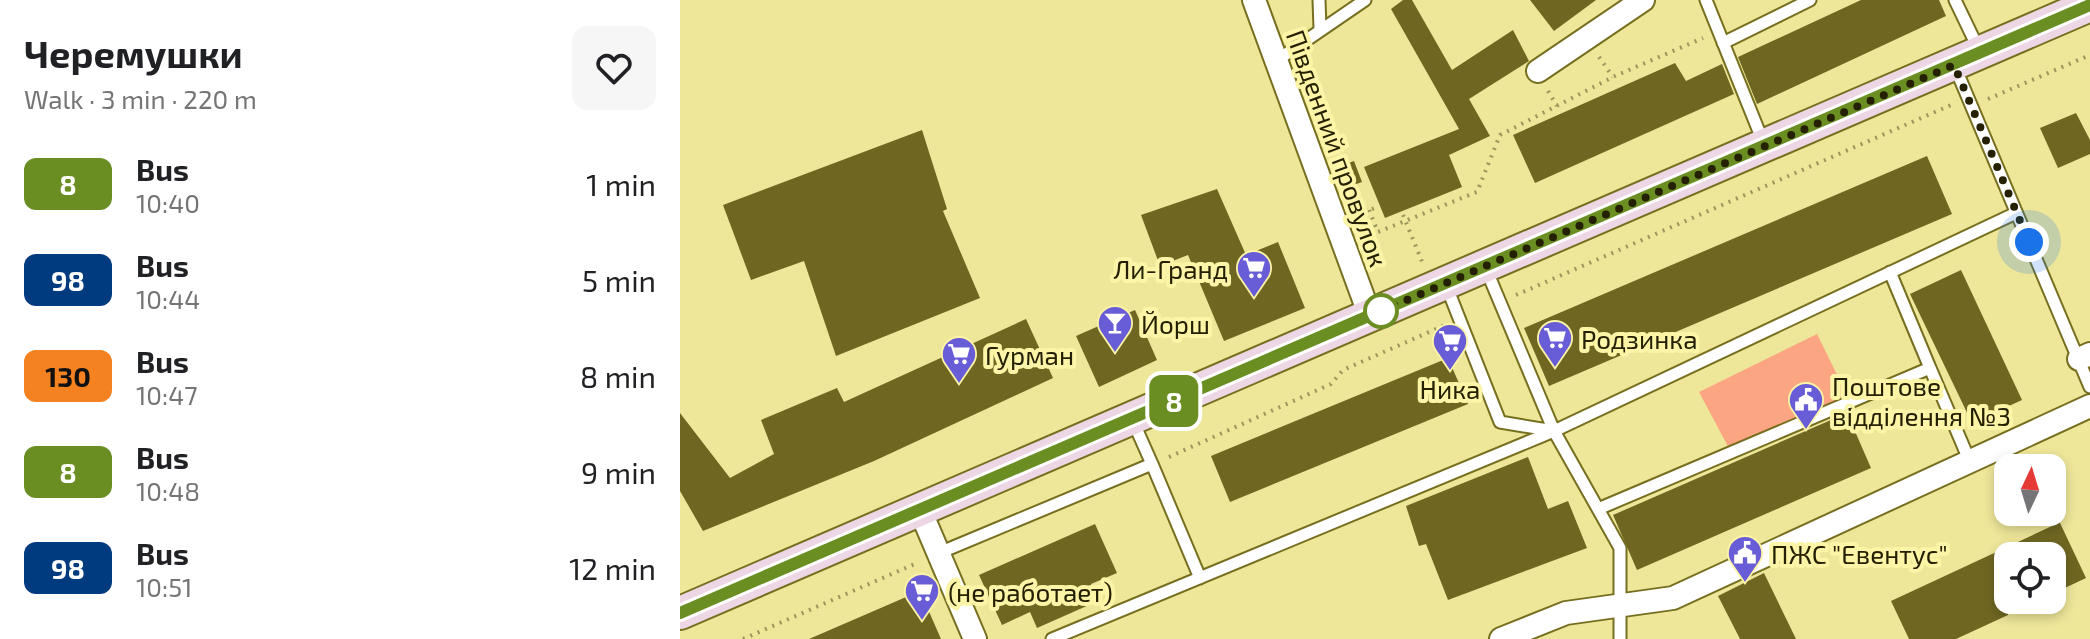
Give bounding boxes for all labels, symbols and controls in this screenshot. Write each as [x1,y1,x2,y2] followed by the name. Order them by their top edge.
[1280,25,1395,271] street label: Південний провулок
[572,26,656,110] button: heart
[24,30,243,76] text: Черемушки
[24,83,257,114] text: Walk · 3 min · 220 m
[136,151,189,187] text: Bus
[586,166,656,202] text: 1 min
[59,167,77,201] text: 8
[136,187,200,218] text: 10:40
[2009,222,2049,262] your location
[136,247,189,283] text: Bus
[1235,249,1273,299] supermarket icon: Ли-Гранд
[1113,253,1228,284] place label: Ли-Гранд
[582,262,656,298] text: 5 min
[51,263,85,297] text: 98
[136,283,200,314] text: 10:44
[1364,294,1398,328] unlabelled marker
[1096,304,1134,354] bar icon: Йорш
[1141,308,1210,339] place label: Йорш
[1536,319,1574,369] supermarket icon: Родзинка
[1431,322,1469,372] supermarket icon: Ника
[1581,323,1698,354] place label: Родзинка
[940,335,978,385] supermarket icon: Гурман
[985,339,1074,371] place label: Гурман
[136,343,189,379] text: Bus
[580,358,656,394] text: 8 min
[45,359,91,393] text: 130
[1832,370,2011,431] place label: Поштове відділення №3
[1420,373,1480,404] place label: Ника
[1148,375,1200,427] line badge: 8
[136,379,197,410] text: 10:47
[1787,381,1825,431] public building icon: Поштове відділення №3
[1165,384,1183,418] text: 8
[136,439,189,475] text: Bus
[581,454,656,490] text: 9 min
[1994,454,2066,526] north arrow
[1994,454,2066,614] map controls
[59,455,77,489] text: 8
[136,475,200,506] text: 10:48
[1726,534,1764,584] public building icon: ПЖС "Евентус"
[136,535,189,571] text: Bus
[1771,538,1948,570] place label: ПЖС "Евентус"
[1994,542,2066,614] button: locate
[569,550,656,586] text: 12 min
[51,551,85,585] text: 98
[136,571,192,602] text: 10:51
[903,572,941,622] supermarket icon: (не работает)
[948,576,1113,607] place label: (не работает)

